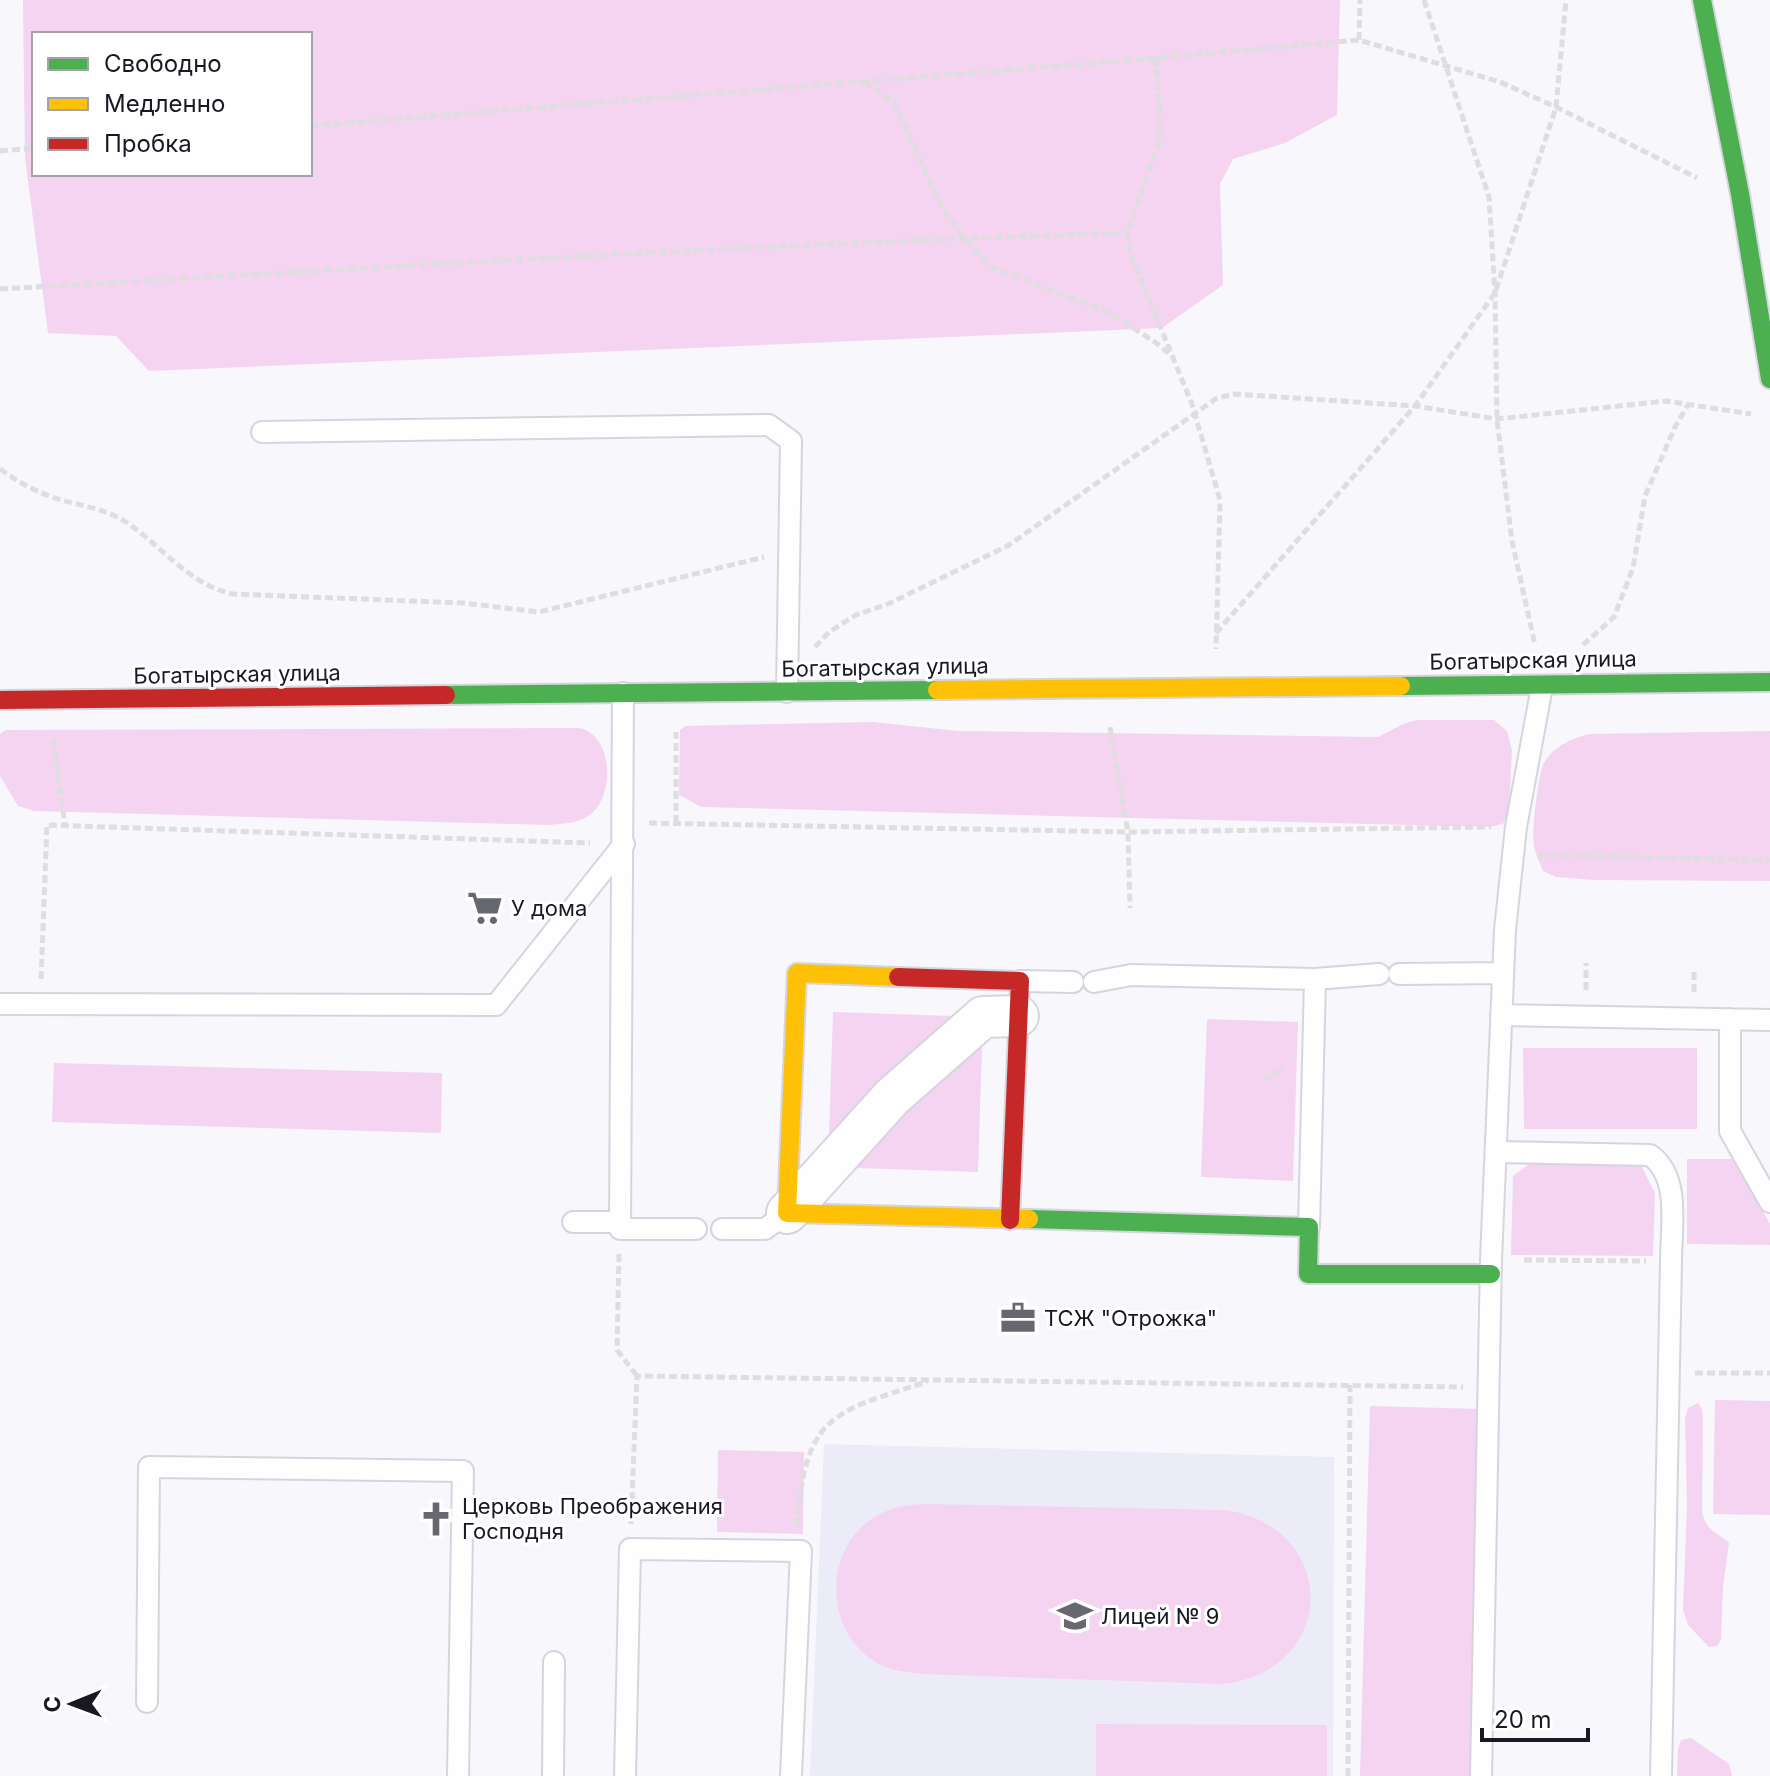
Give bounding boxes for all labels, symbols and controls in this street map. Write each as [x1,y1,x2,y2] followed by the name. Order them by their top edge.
[32,32,312,176] legend
[104,49,222,78] text: Свободно
[104,89,225,118] text: Медленно
[104,129,192,158] text: Пробка
[1429,645,1637,675] street label: Богатырская улица
[781,652,989,682] street label: Богатырская улица
[133,659,341,689] street label: Богатырская улица
[466,889,504,927] supermarket icon: У дома
[511,895,587,921] place label: У дома
[999,1299,1037,1337] office icon: ТСЖ "Отрожка"
[1044,1305,1217,1331] place label: ТСЖ "Отрожка"
[462,1493,723,1544] place label: Церковь Преображения Господня
[417,1500,455,1538] church icon: Церковь Преображения Господня
[1056,1597,1094,1635] school or university icon: Лицей № 9
[1101,1603,1220,1629] place label: Лицей № 9
[32,1664,112,1744] north arrow
[1482,1692,1588,1742] scale bar
[39,1696,65,1713] text: С
[1494,1705,1552,1734] text: 20 m

